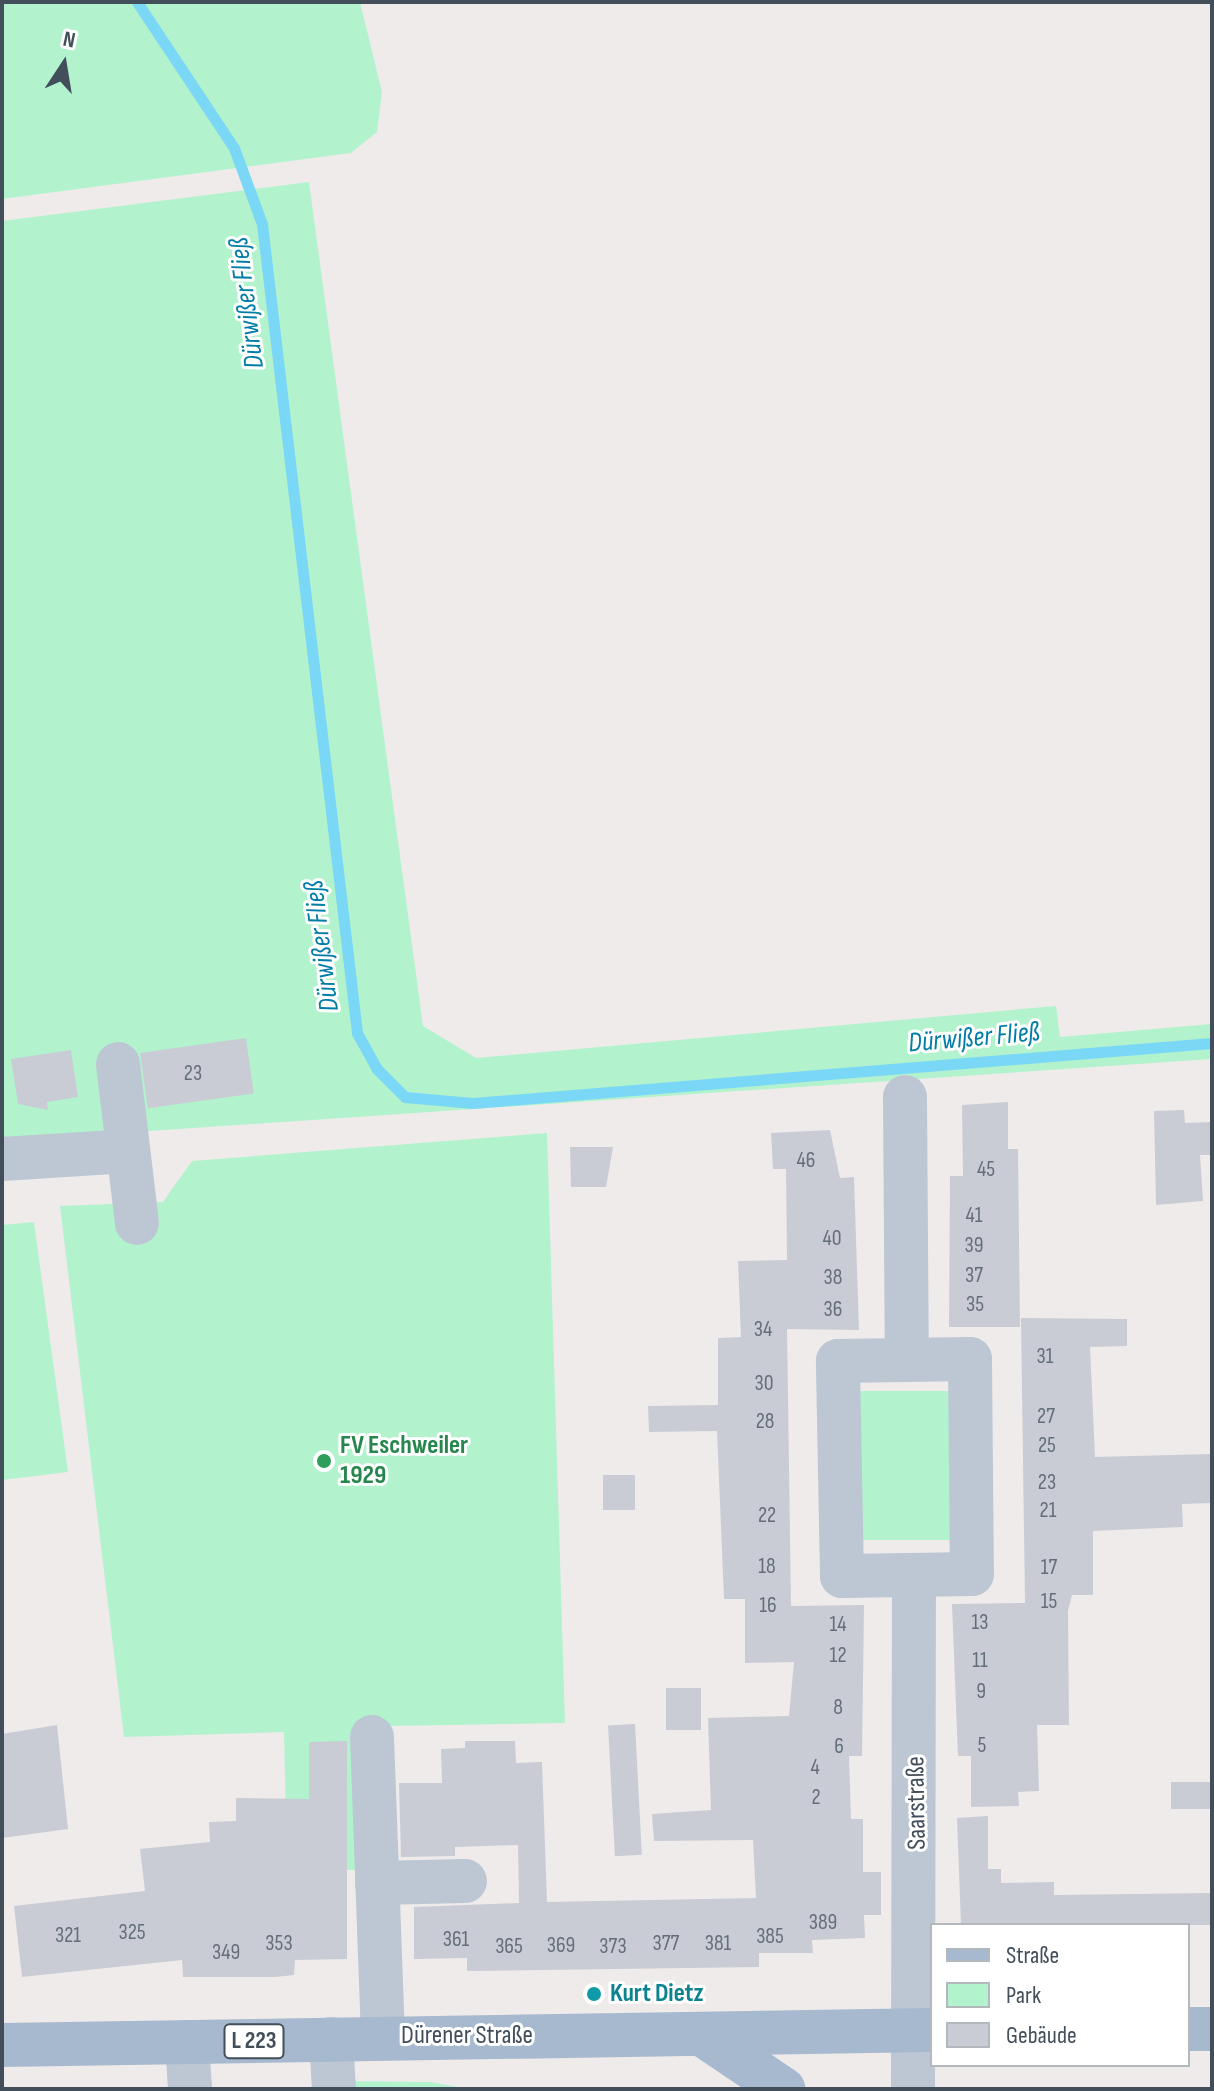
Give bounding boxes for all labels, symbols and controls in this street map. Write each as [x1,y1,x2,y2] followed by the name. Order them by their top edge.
[24,24,104,104] north arrow
[61,26,78,54] text: N
[222,235,272,371] water label: Dürwißer Fließ
[297,878,347,1014] water label: Dürwißer Fließ
[907,1016,1041,1060] water label: Dürwißer Fließ
[184,1061,202,1087] house number: 23
[797,1148,815,1174] house number: 46
[977,1157,995,1183] house number: 45
[966,1203,982,1229] house number: 41
[822,1226,842,1252] house number: 40
[965,1233,983,1259] house number: 39
[965,1263,983,1289] house number: 37
[824,1265,842,1291] house number: 38
[966,1292,984,1318] house number: 35
[824,1297,842,1323] house number: 36
[754,1317,772,1343] house number: 34
[1037,1344,1053,1370] house number: 31
[754,1371,774,1397] house number: 30
[1037,1404,1055,1430] house number: 27
[756,1409,774,1435] house number: 28
[340,1430,468,1492] place label: FV Eschweiler 1929
[1038,1433,1056,1459] house number: 25
[315,1452,333,1470] marker: FV Eschweiler 1929
[1038,1470,1056,1496] house number: 23
[1040,1498,1056,1524] house number: 21
[758,1503,776,1529] house number: 22
[758,1554,776,1580] house number: 18
[1041,1555,1057,1581] house number: 17
[1041,1589,1057,1615] house number: 15
[759,1593,777,1619] house number: 16
[972,1610,988,1636] house number: 13
[830,1612,846,1638] house number: 14
[829,1643,847,1669] house number: 12
[972,1648,988,1674] house number: 11
[976,1679,986,1705] house number: 9
[833,1695,843,1721] house number: 8
[978,1733,986,1759] house number: 5
[834,1734,844,1760] house number: 6
[810,1755,820,1781] house number: 4
[901,1756,933,1850] street label: Saarstraße
[811,1785,821,1811] house number: 2
[809,1910,837,1936] house number: 389
[118,1920,146,1946] house number: 325
[55,1923,81,1949] house number: 321
[930,1923,1190,2067] legend
[756,1924,784,1950] house number: 385
[443,1927,469,1953] house number: 361
[265,1931,293,1957] house number: 353
[653,1931,679,1957] house number: 377
[705,1931,731,1957] house number: 381
[547,1933,575,1959] house number: 369
[495,1934,523,1960] house number: 365
[599,1934,627,1960] house number: 373
[212,1940,240,1966] house number: 349
[1006,1941,1059,1970] text: Straße
[610,1978,703,2010] place label: Kurt Dietz
[1006,1981,1041,2010] text: Park
[585,1985,603,2003] marker: Kurt Dietz
[401,2020,533,2052] street label: Dürener Straße
[222,2021,286,2061] road number: L 223
[1006,2021,1077,2050] text: Gebäude

